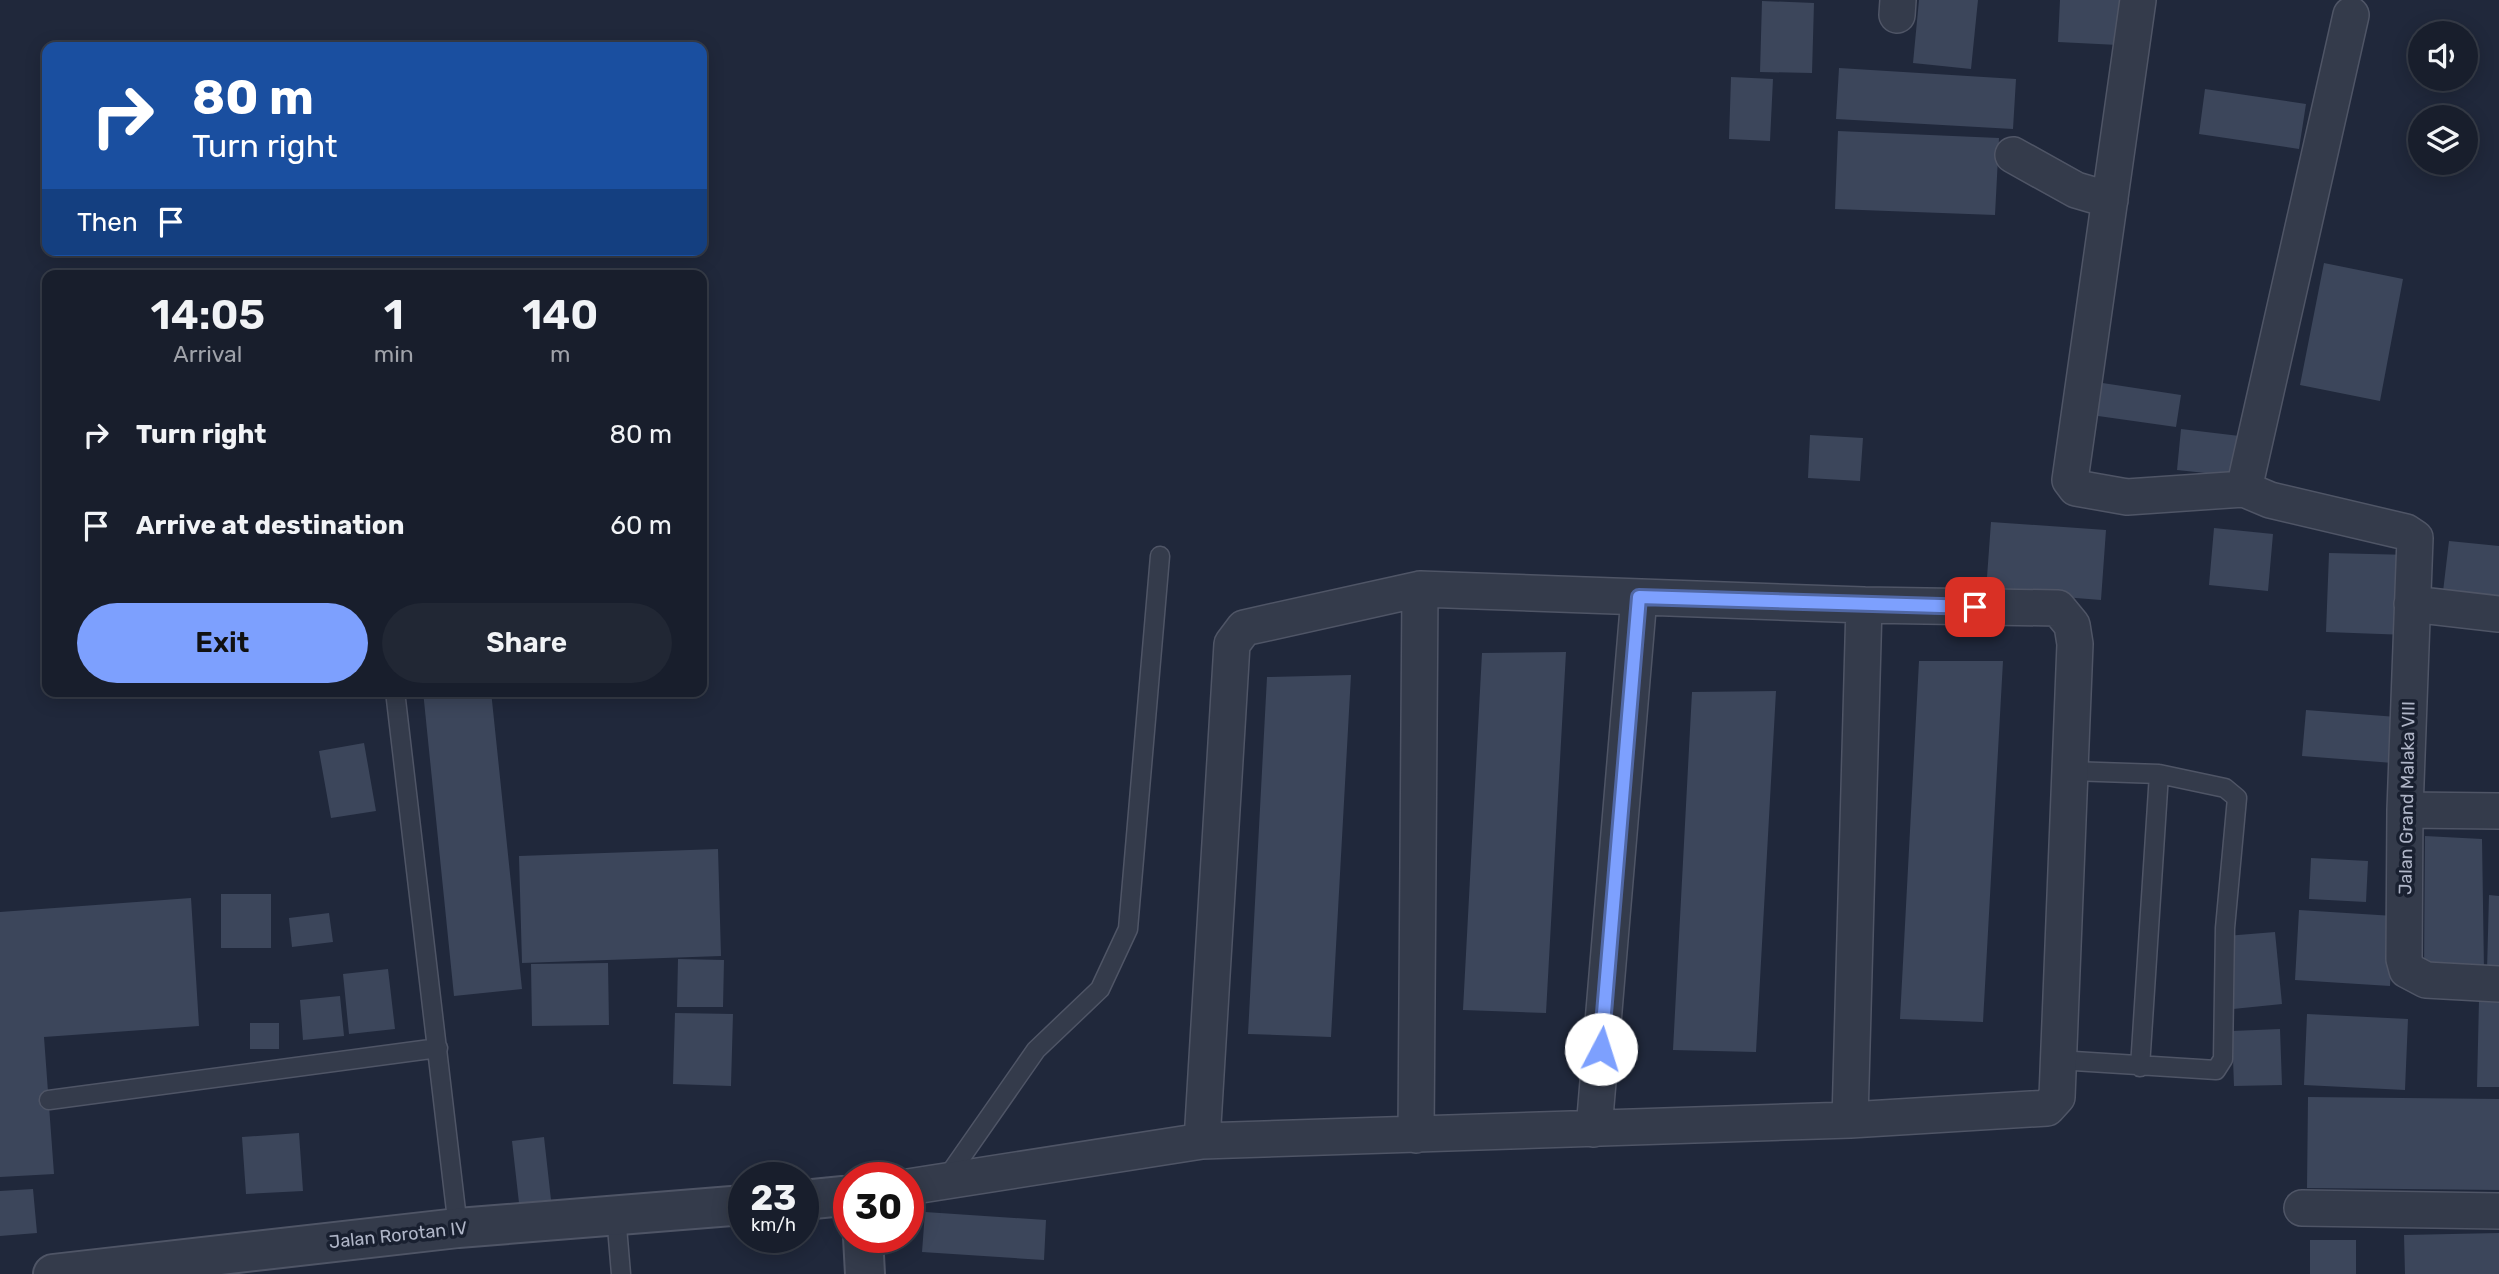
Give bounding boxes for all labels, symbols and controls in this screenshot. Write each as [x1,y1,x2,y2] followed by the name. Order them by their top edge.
[2408,21,2478,175] map controls
[2408,21,2478,91] button: sound
[192,68,314,126] text: 80 m
[77,70,168,161] icon: right
[2408,105,2478,175] button: layers
[192,127,337,165] text: Turn right
[152,203,190,241] icon: arrive
[77,207,138,238] text: Then
[151,290,265,340] text: 14:05
[384,290,404,340] text: 1
[522,290,598,340] text: 140
[173,340,242,368] text: Arrival
[374,340,414,368] text: min
[550,340,571,368] text: m
[77,416,115,454] icon: right
[136,419,266,450] text: Turn right
[609,419,672,450] text: 80 m
[77,507,115,545] icon: arrive
[136,510,404,541] text: Arrive at destination
[610,510,672,541] text: 60 m
[1945,577,2005,637] pin
[1956,588,1994,626] icon: arrive
[77,603,368,683] button: Exit
[382,603,672,683] button: Share
[2394,701,2420,895] street label: Jalan Grand Malaka VIII
[1564,1012,1638,1086] position arrow
[833,1162,924,1253] speed limit sign: 30
[751,1177,796,1219] text: 23
[751,1214,796,1236] text: km/h
[328,1217,468,1253] street label: Jalan Rorotan IV

